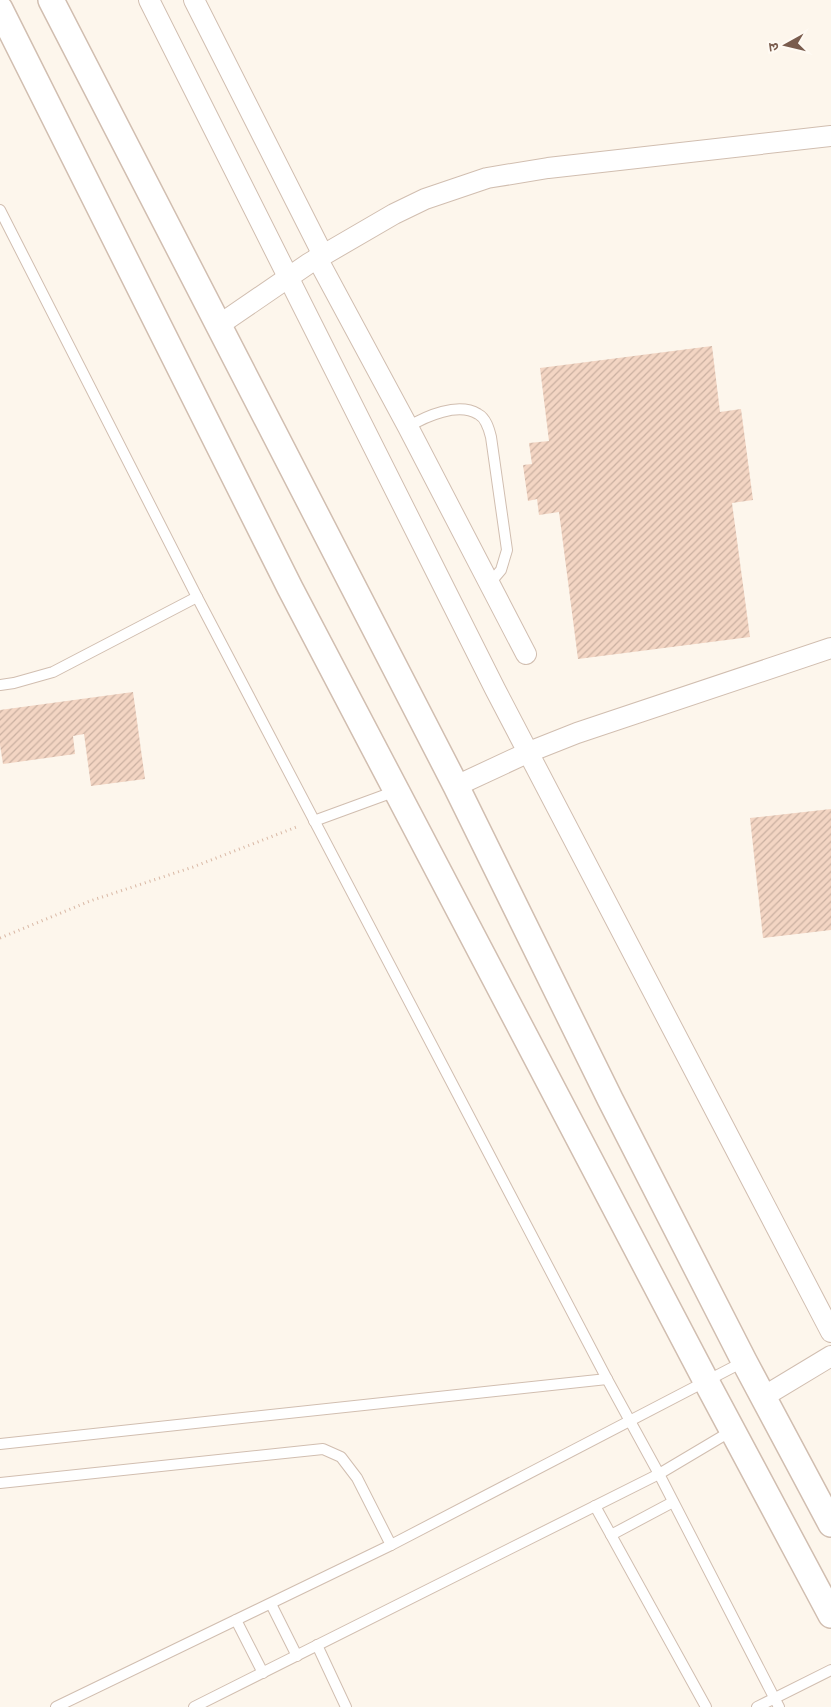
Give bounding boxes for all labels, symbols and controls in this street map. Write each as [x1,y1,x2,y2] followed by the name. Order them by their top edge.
[761,20,811,70] north arrow
[767,41,782,52] text: उ

